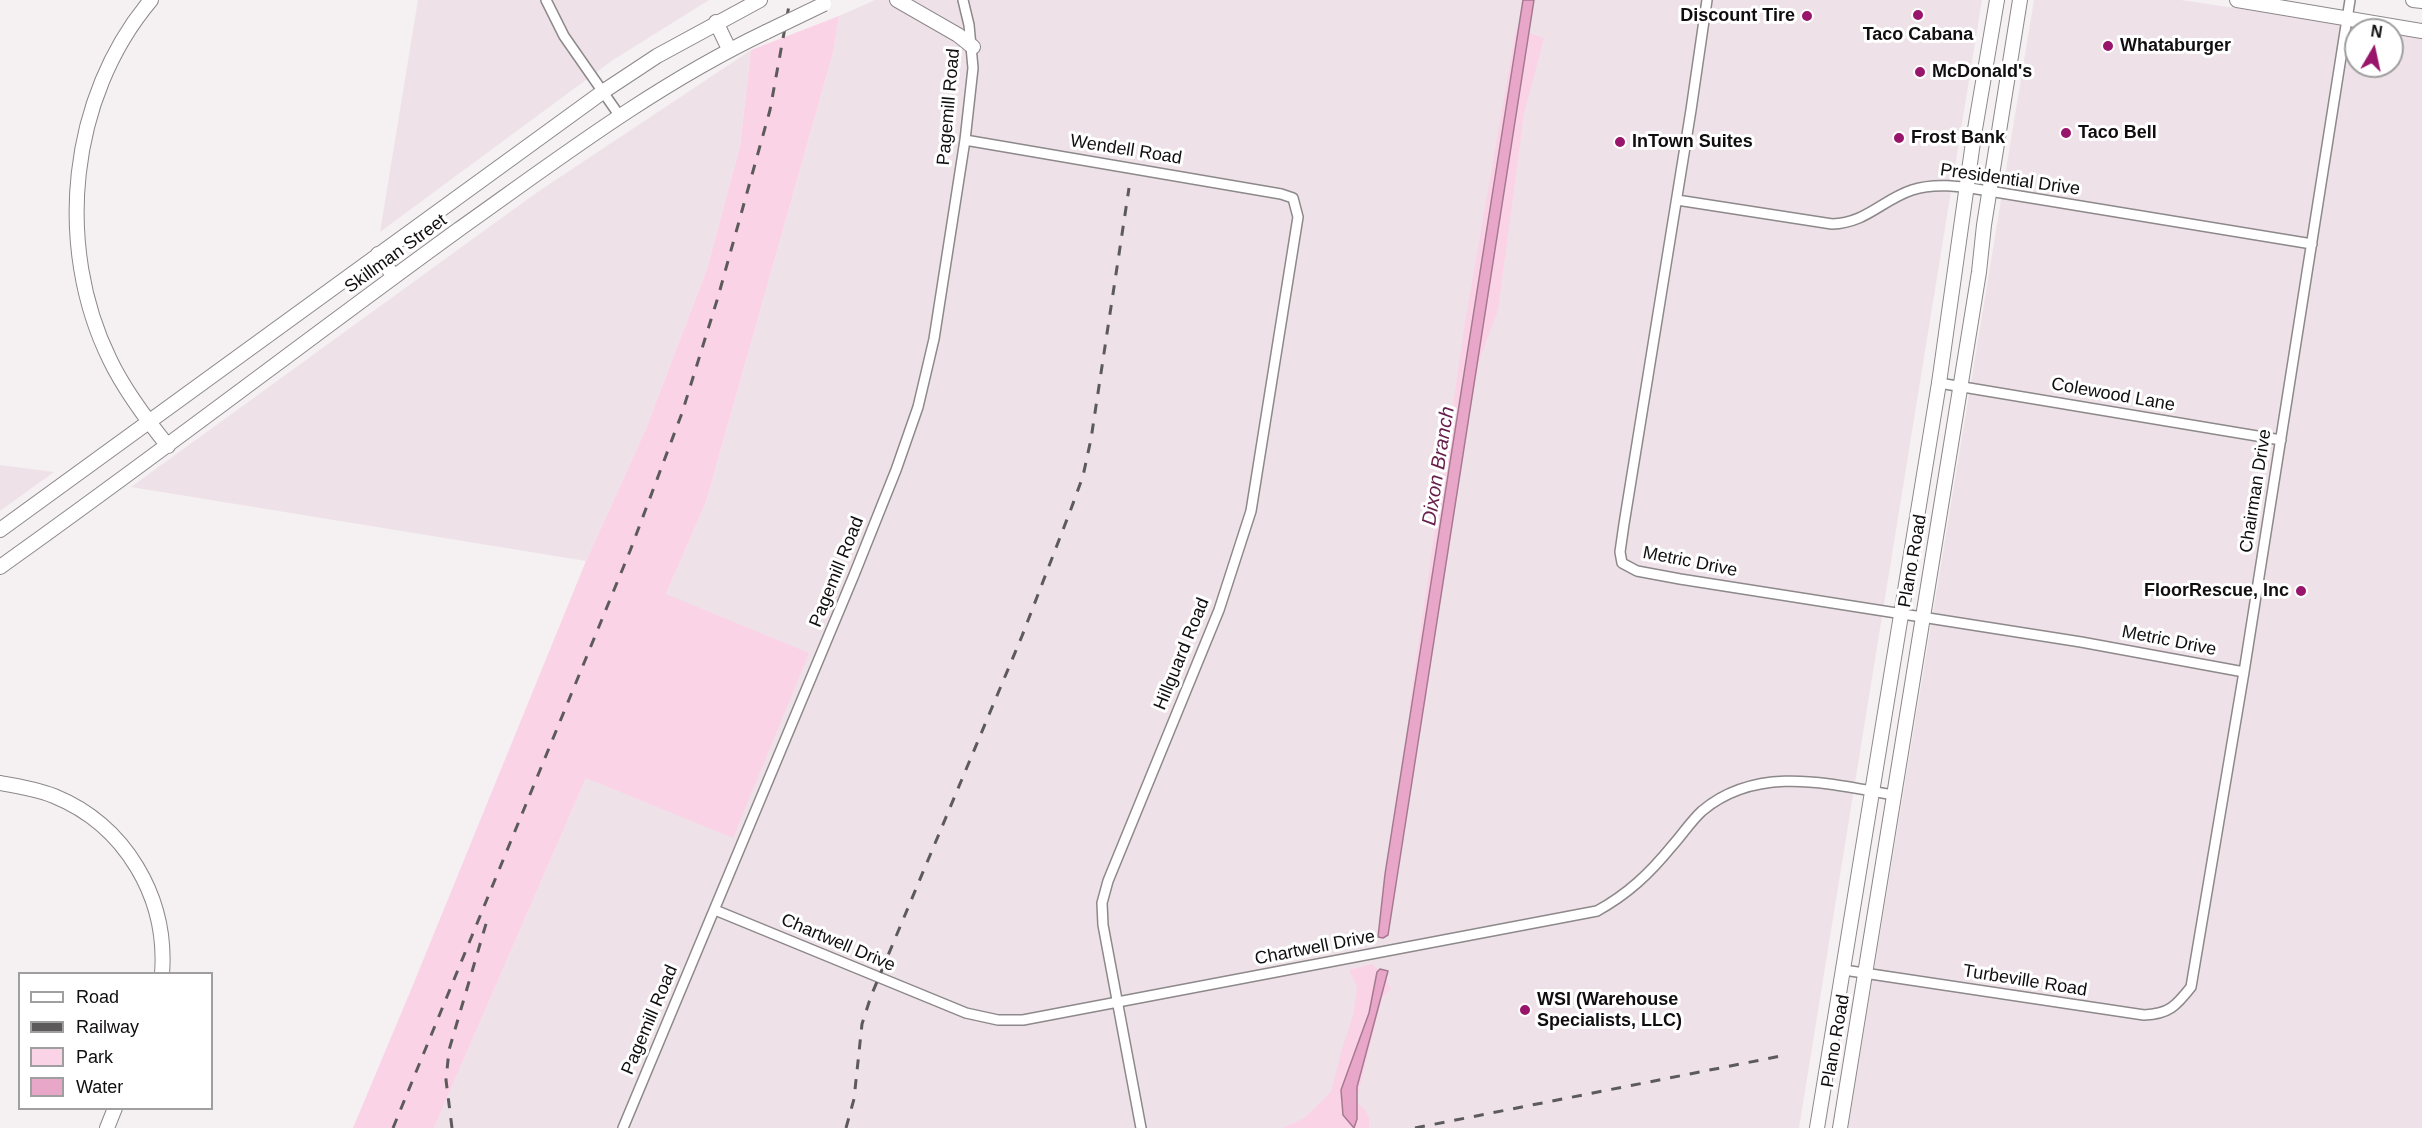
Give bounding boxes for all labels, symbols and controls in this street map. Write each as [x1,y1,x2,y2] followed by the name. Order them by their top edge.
[1680,5,1795,27] place label: Discount Tire
[1911,8,1925,22] marker: Taco Cabana
[1800,9,1814,23] marker: Discount Tire
[2344,18,2404,78] north arrow
[2370,22,2384,41] text: N
[1863,24,1973,46] place label: Taco Cabana
[2120,35,2231,57] place label: Whataburger
[2101,39,2115,53] marker: Whataburger
[933,48,965,166] street label: Pagemill Road
[1932,61,2032,83] place label: McDonald's
[1913,65,1927,79] marker: McDonald's
[2078,122,2157,144] place label: Taco Bell
[2059,126,2073,140] marker: Taco Bell
[1911,127,2005,149] place label: Frost Bank
[1069,131,1183,169] street label: Wendell Road
[1632,131,1753,153] place label: InTown Suites
[1892,131,1906,145] marker: Frost Bank
[1613,135,1627,149] marker: InTown Suites
[1939,159,2081,201] street label: Presidential Drive
[341,210,451,298] street label: Skillman Street
[2050,374,2176,416] street label: Colewood Lane
[1418,405,1460,527] water label: Dixon Branch
[2236,428,2276,554] street label: Chairman Drive
[1894,513,1932,609] street label: Plano Road
[805,514,869,630] street label: Pagemill Road
[1641,542,1739,582] street label: Metric Drive
[2144,580,2289,602] place label: FloorRescue, Inc
[2294,584,2308,598] marker: FloorRescue, Inc
[1150,595,1214,713] street label: Hillguard Road
[2120,621,2218,661] street label: Metric Drive
[778,909,898,977] street label: Chartwell Drive
[1253,926,1377,970] street label: Chartwell Drive
[1961,961,2089,1001] street label: Turbeville Road
[617,962,683,1078] street label: Pagemill Road
[18,972,213,1110] legend
[76,987,119,1007] text: Road
[1537,989,1682,1032] place label: WSI (Warehouse Specialists, LLC)
[1817,993,1855,1089] street label: Plano Road
[1518,1003,1532,1017] marker: WSI (Warehouse Specialists, LLC)
[76,1017,139,1037] text: Railway
[76,1047,113,1067] text: Park
[76,1077,123,1097] text: Water

